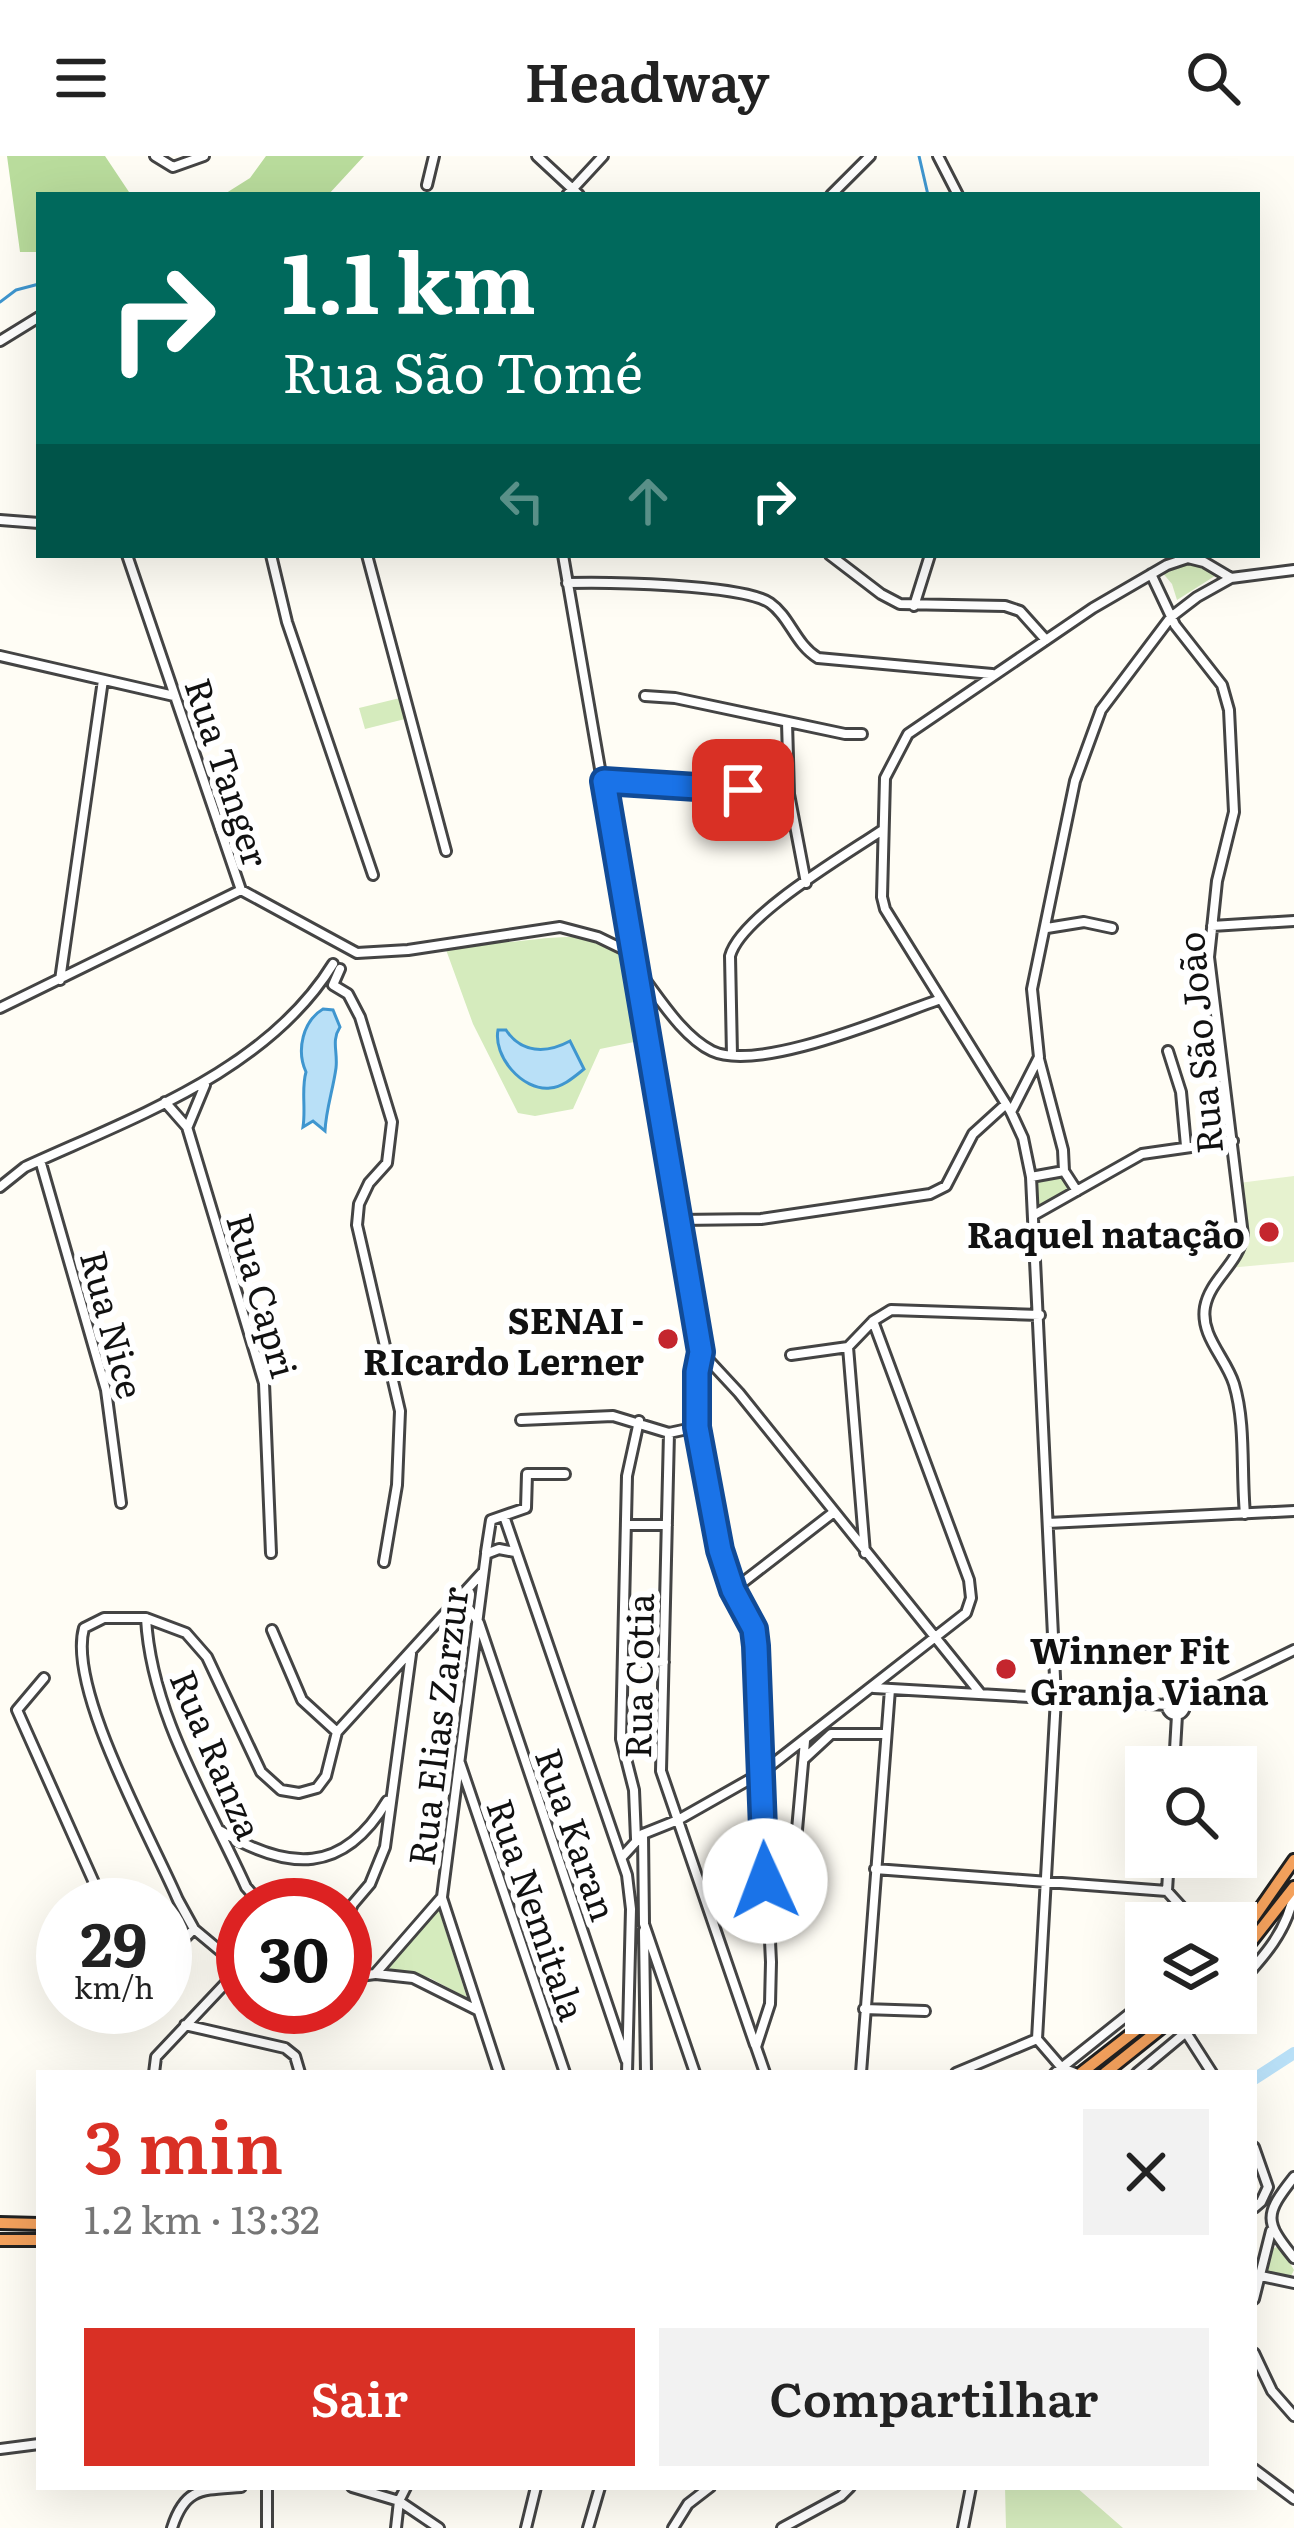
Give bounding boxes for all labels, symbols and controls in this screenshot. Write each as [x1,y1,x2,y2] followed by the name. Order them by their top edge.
[524,38,770,119] text: Headway
[48,45,114,111] icon: menu
[1180,45,1246,111] icon: search
[282,215,536,340] text: 1.1 km
[84,240,240,396] icon: right
[282,329,643,410] text: Rua São Tomé
[489,468,555,534] icon: left
[615,468,681,534] icon: ahead
[741,468,807,534] icon: right
[174,671,284,873] street label: Rua Tanger
[692,739,794,841] pin
[710,757,776,823] icon: arrive
[1162,930,1234,1156] street label: Rua São João
[967,1206,1245,1259] place label: Raquel natação
[215,1207,313,1383] street label: Rua Capri
[1256,1219,1282,1245] marker: Raquel natação
[69,1244,159,1404] street label: Rua Nice
[363,1292,644,1386] place label: SENAI - RIcardo Lerner
[655,1326,681,1352] marker: SENAI - RIcardo Lerner
[393,1584,479,1868] street label: Rua Elias Zarzur
[609,1592,665,1759] street label: Rua Cotia
[1030,1622,1268,1716] place label: Winner Fit Granja Viana
[993,1656,1019,1682] marker: Winner Fit Granja Viana
[159,1661,278,1847] street label: Rua Ranza
[524,1741,632,1927] street label: Rua Karan
[1125,1746,1257,2034] map controls
[1125,1746,1257,1878] button: search
[475,1791,601,2028] street label: Rua Nemitala
[702,1818,828,1944] position arrow
[216,1878,372,2034] speed limit sign: 30
[81,1896,147,1985] text: 29
[1125,1902,1257,2034] button: layers
[74,1964,154,2008] text: km/h
[84,2089,283,2196] text: 3 min
[1083,2109,1209,2235] button: close
[84,2188,320,2246] text: 1.2 km · 13:32
[84,2328,635,2466] button: Sair
[659,2328,1209,2466] button: Compartilhar

